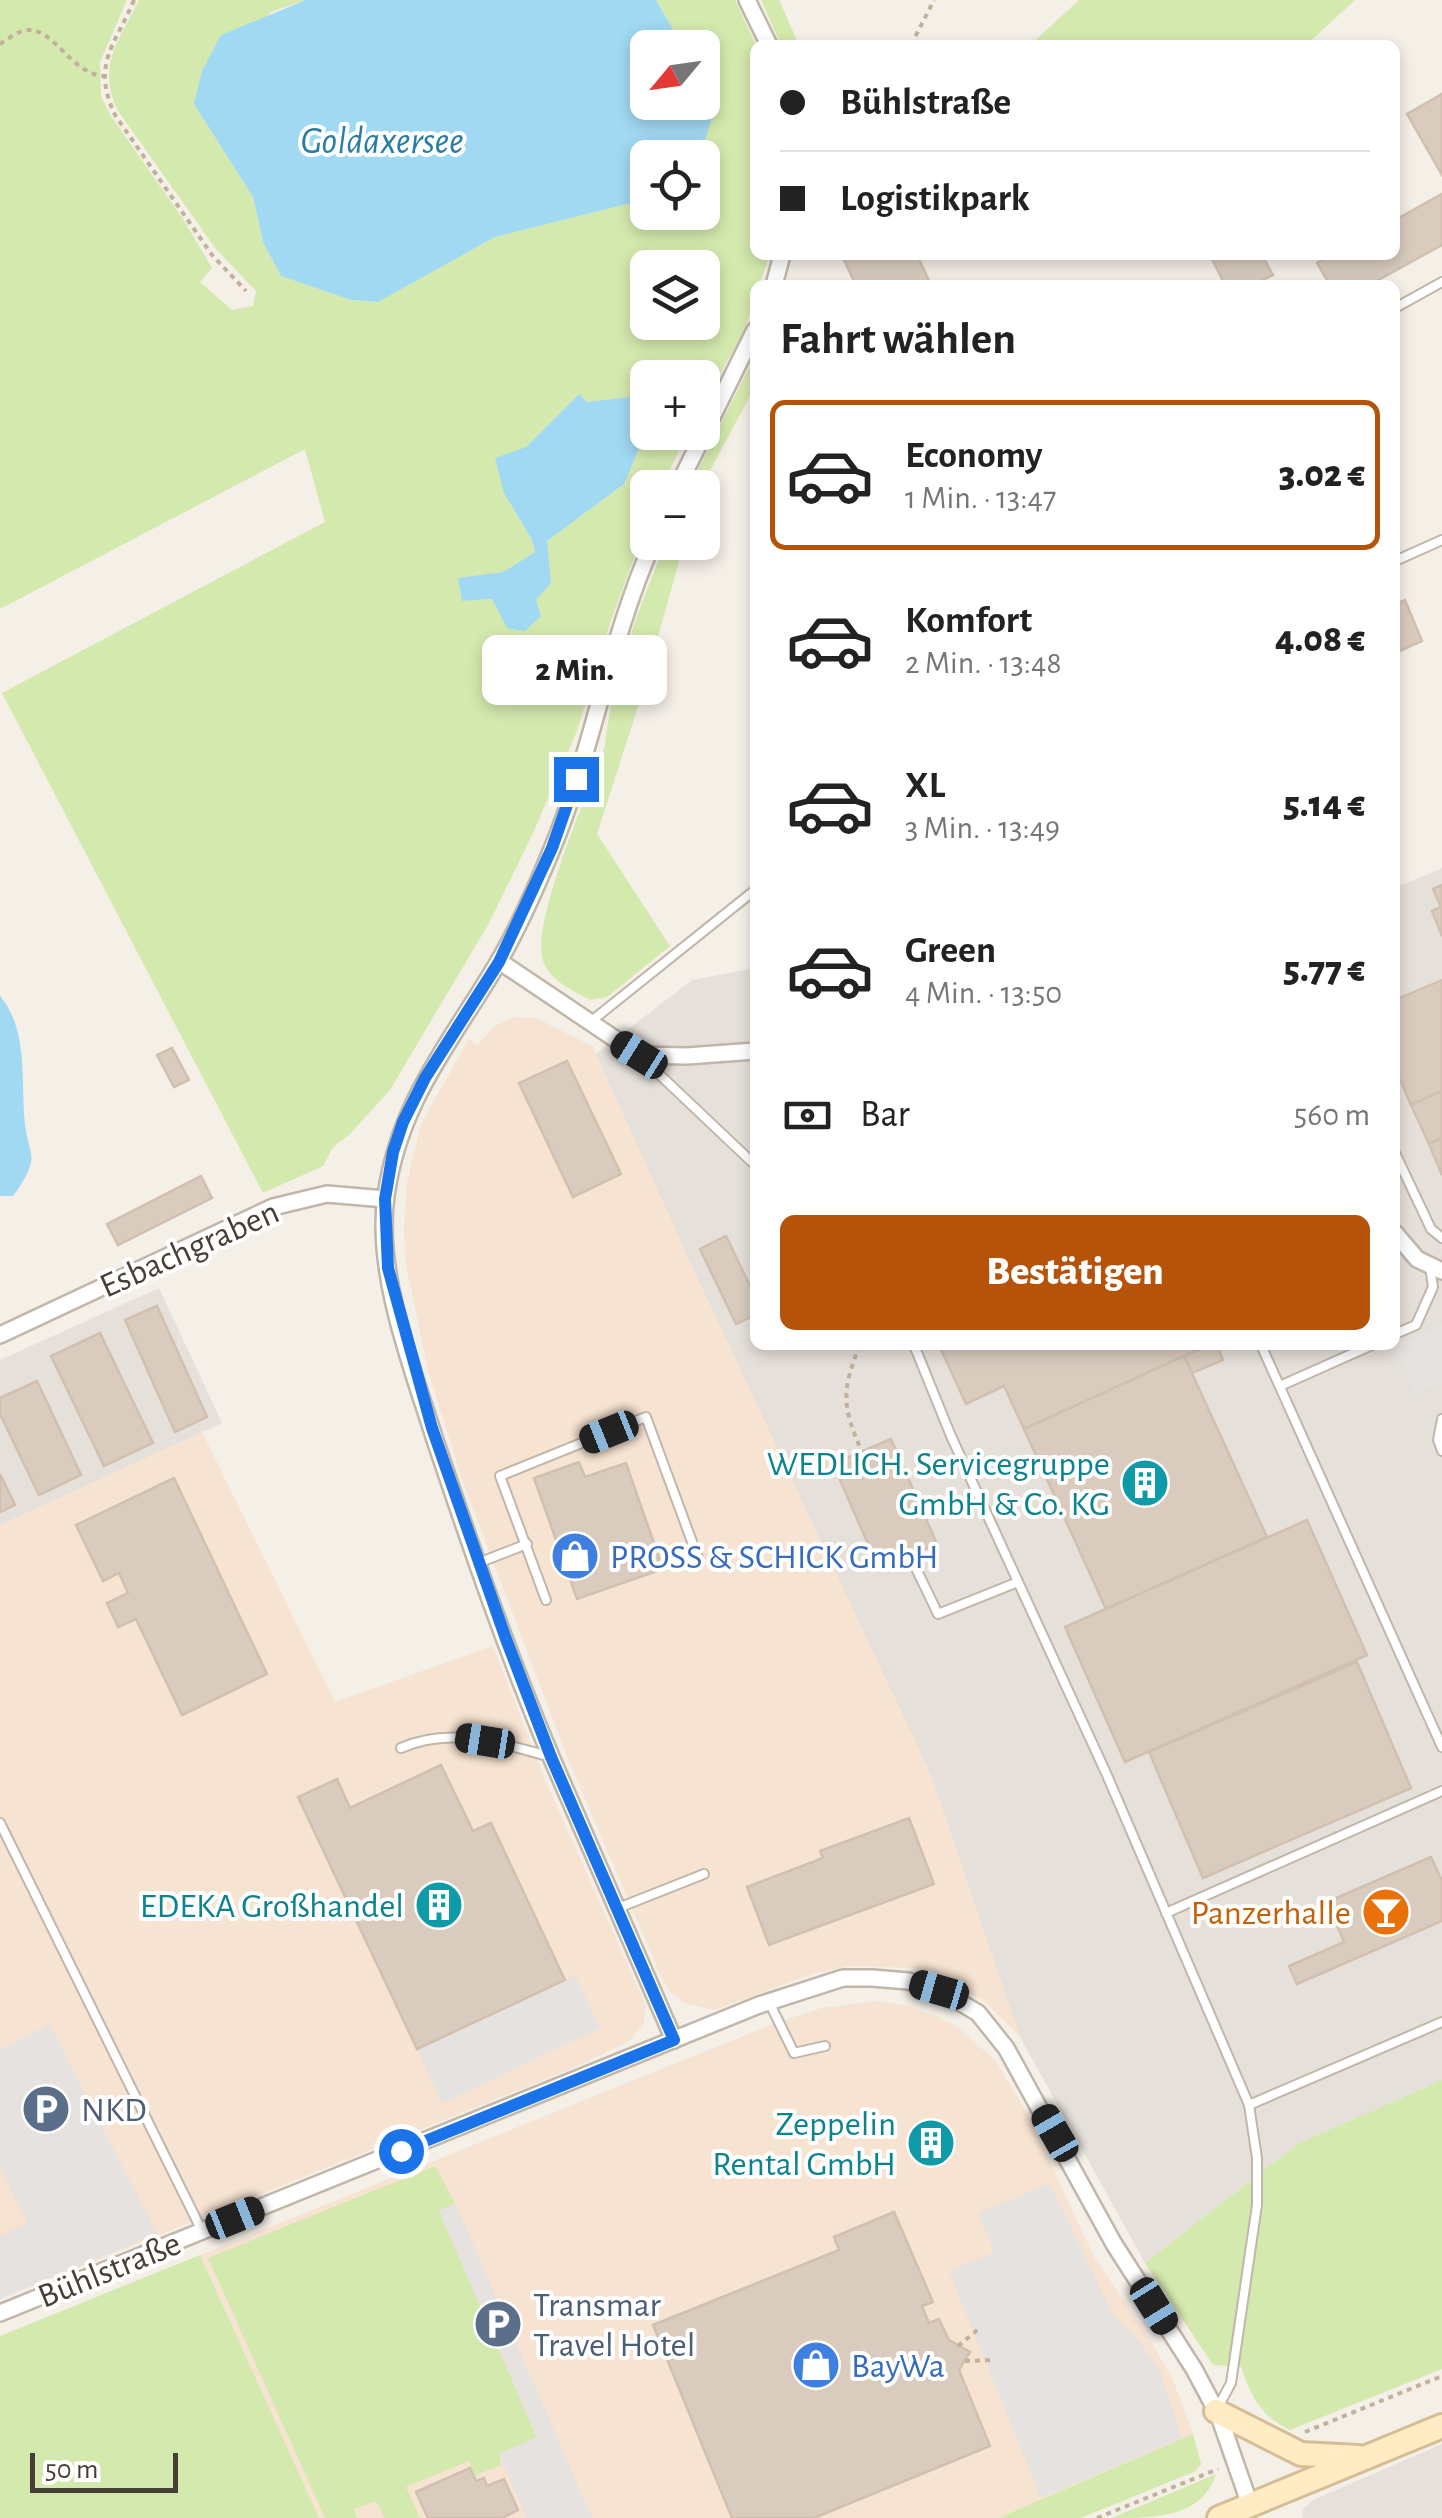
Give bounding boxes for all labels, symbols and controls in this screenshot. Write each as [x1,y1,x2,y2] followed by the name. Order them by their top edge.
[630,30,720,120] north arrow
[630,30,720,560] map controls
[840,84,1011,122] text: Bühlstraße
[300,123,464,161] water label: Goldaxersee
[630,140,720,230] button: locate
[840,180,1029,218] text: Logistikpark
[630,250,720,340] button: layers
[780,317,1016,362] text: Fahrt wählen
[630,360,720,450] button: +
[785,430,875,520] icon: car
[905,437,1043,475] text: Economy
[1279,456,1365,494] text: 3.02 €
[630,470,720,560] button: −
[905,482,1056,514] text: 1 Min. · 13:47
[785,595,875,685] icon: car
[905,602,1032,640] text: Komfort
[1275,621,1365,659] text: 4.08 €
[484,634,668,704] callout: 2 Min.
[905,647,1062,679] text: 2 Min. · 13:48
[535,654,614,686] text: 2 Min.
[554,757,599,802] route end
[785,760,875,850] icon: car
[905,767,945,805] text: XL
[1283,786,1365,824] text: 5.14 €
[905,812,1060,844] text: 3 Min. · 13:49
[785,925,875,1015] icon: car
[905,932,996,970] text: Green
[1283,951,1365,989] text: 5.77 €
[905,977,1062,1009] text: 4 Min. · 13:50
[606,1026,672,1084] car
[780,1088,835,1143] icon: cash
[860,1096,910,1134] text: Bar
[1294,1099,1370,1131] text: 560 m
[95,1194,284,1304] street label: Esbachgraben
[780,1215,1370,1330] button: Bestätigen
[576,1407,642,1457] car
[767,1447,1110,1522] place label: WEDLICH. Servicegruppe GmbH & Co. KG
[1119,1457,1171,1509] building icon: WEDLICH. Servicegruppe GmbH & Co. KG
[549,1530,601,1582] shop icon: PROSS & SCHICK GmbH
[610,1540,938,1575] place label: PROSS & SCHICK GmbH
[453,1721,517,1761] car
[413,1879,465,1931] building icon: EDEKA Großhandel
[1360,1886,1412,1938] bar icon: Panzerhalle
[140,1889,404,1924] place label: EDEKA Großhandel
[1191,1896,1351,1931] place label: Panzerhalle
[906,1967,972,2013] car
[20,2083,72,2135] parking icon: NKD
[81,2093,147,2128] place label: NKD
[1027,2100,1083,2166] car
[712,2107,896,2182] place label: Zeppelin Rental GmbH
[905,2117,957,2169] building icon: Zeppelin Rental GmbH
[379,2129,424,2174] route start
[202,2193,268,2243] car
[33,2226,186,2315] street label: Bühlstraße
[1125,2273,1183,2339] car
[533,2288,695,2363] place label: Transmar Travel Hotel
[472,2298,524,2350] parking icon: Transmar Travel Hotel
[790,2339,842,2391] shop icon: BayWa
[851,2349,945,2384] place label: BayWa
[30,2448,178,2492] scale bar
[45,2456,99,2484] text: 50 m

